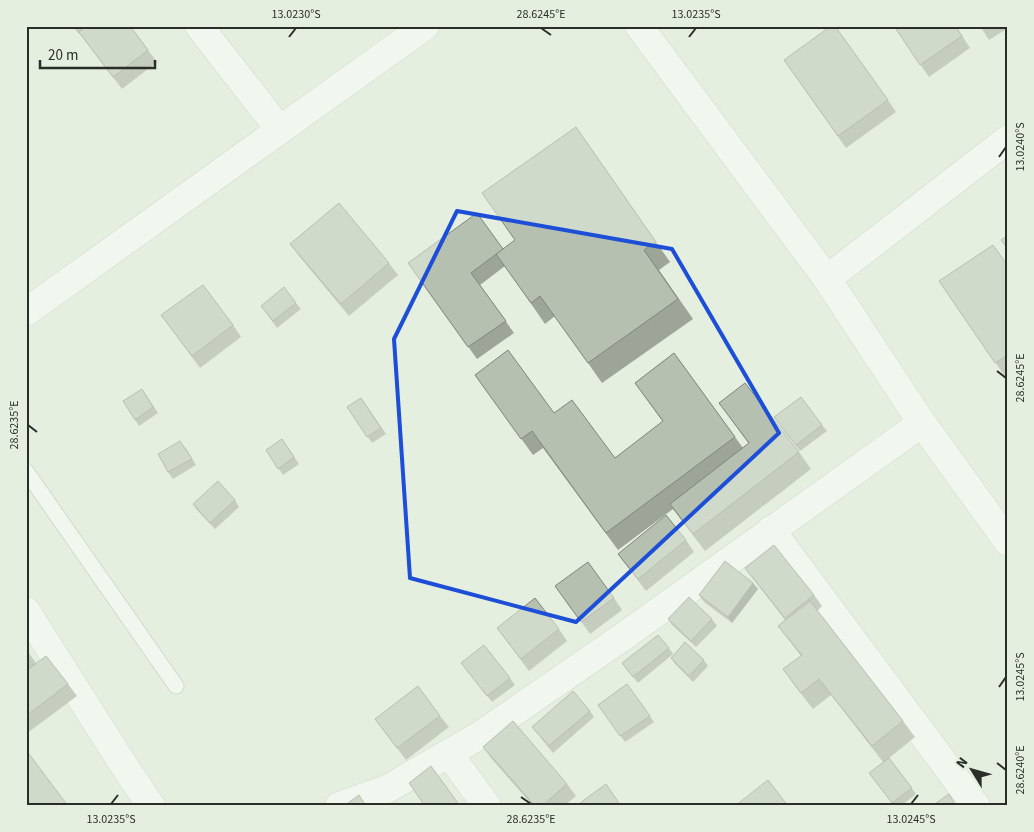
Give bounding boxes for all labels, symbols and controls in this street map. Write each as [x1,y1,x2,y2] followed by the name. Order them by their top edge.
[271,6,321,23] text: 13.0230°S
[516,6,566,23] text: 28.6245°E
[671,6,721,23] text: 13.0235°S
[40,38,155,70] scale bar
[48,45,78,66] text: 20 m
[1012,122,1029,172] text: 13.0240°S
[1012,353,1029,403] text: 28.6245°E
[6,400,23,450] text: 28.6235°E
[1012,652,1029,702] text: 13.0245°S
[946,744,996,794] north arrow
[1012,745,1029,795] text: 28.6240°E
[952,753,973,773] text: N
[86,811,136,828] text: 13.0235°S
[506,811,556,828] text: 28.6235°E
[886,811,936,828] text: 13.0245°S

